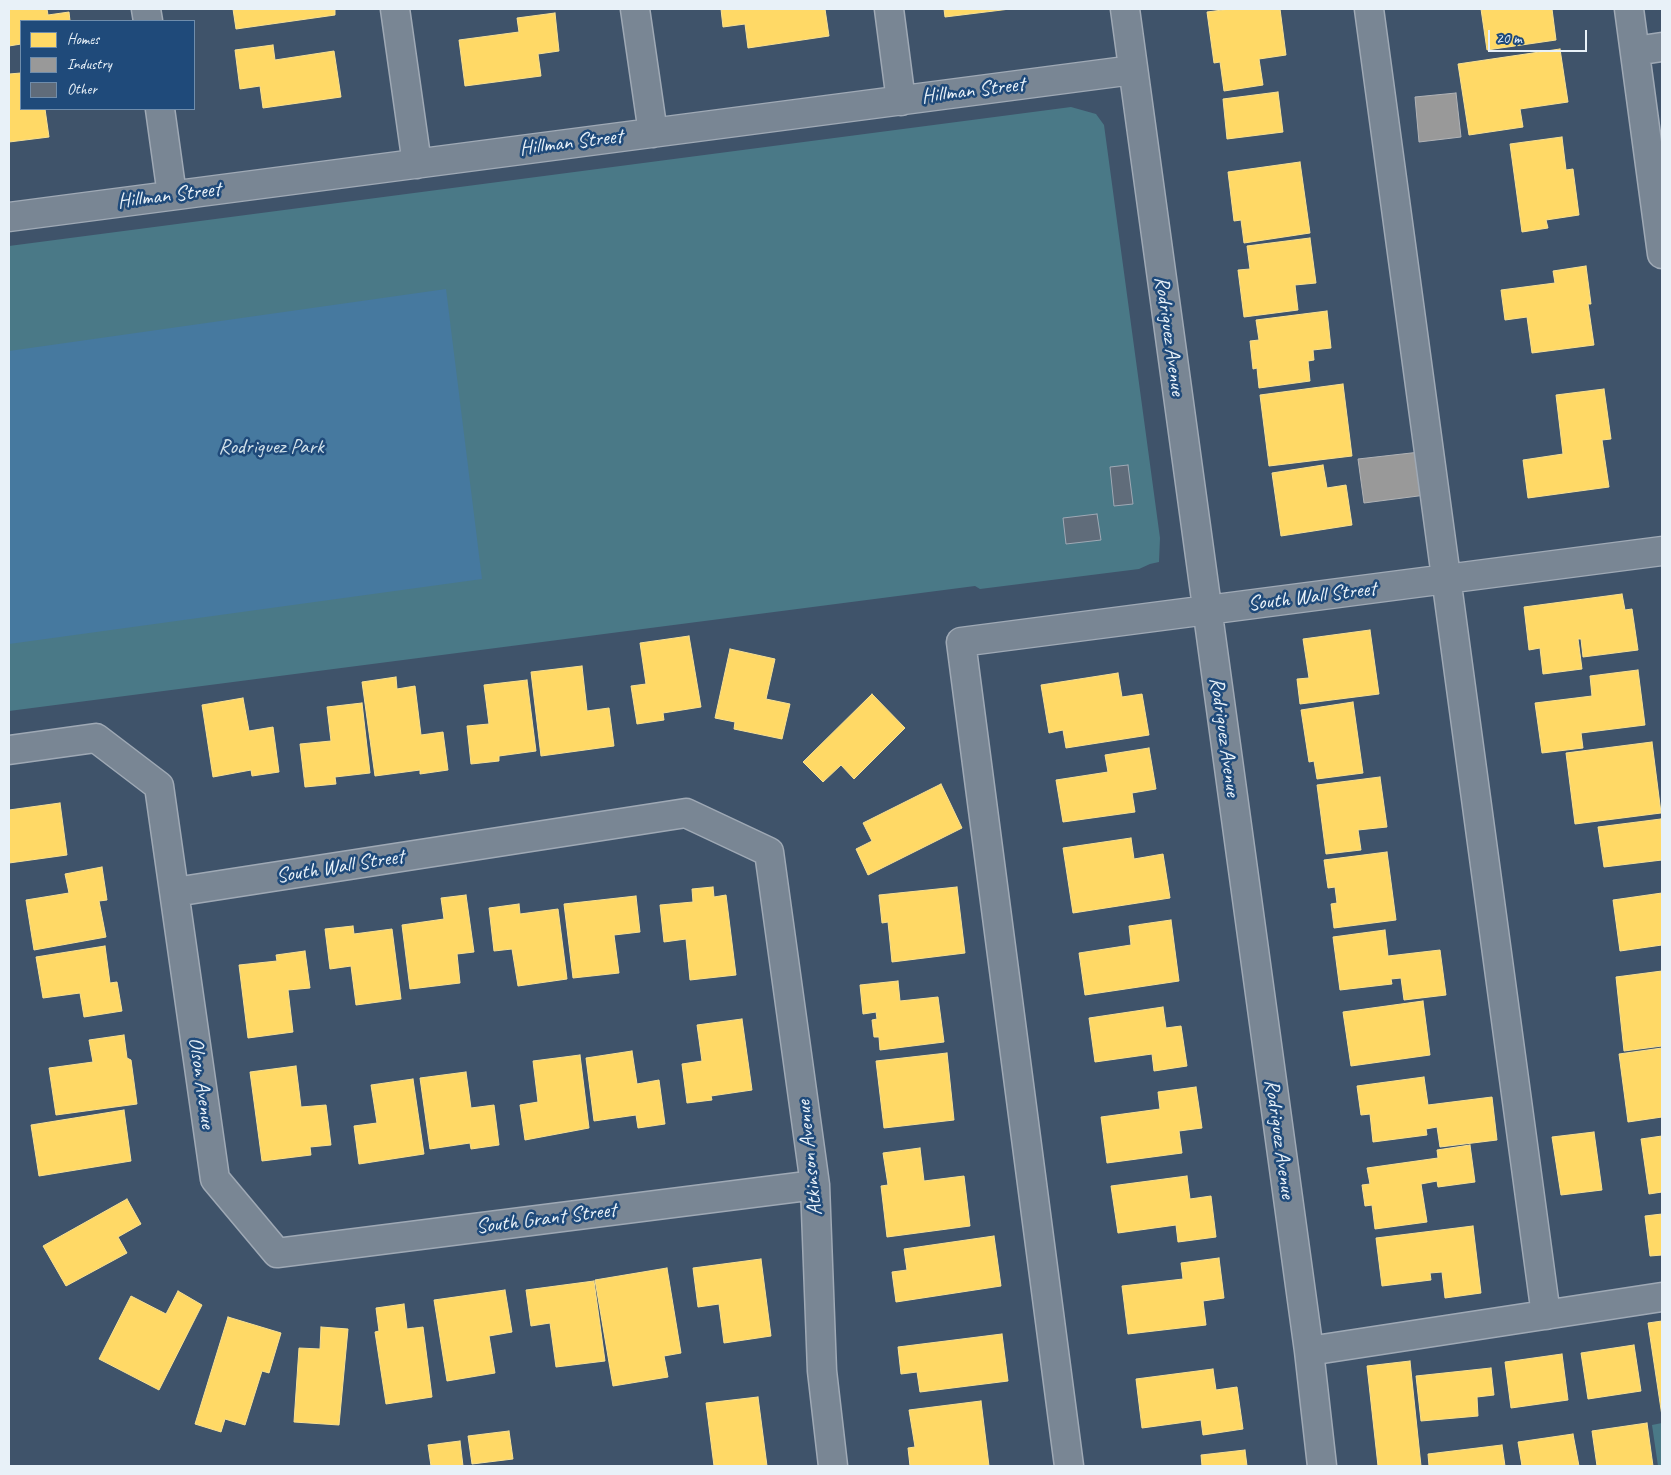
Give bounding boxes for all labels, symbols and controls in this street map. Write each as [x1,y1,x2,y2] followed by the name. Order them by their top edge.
[20,20,195,110] legend
[1491,20,1590,52] scale bar
[1496,29,1522,48] text: 20 m
[67,30,99,49] text: Homes
[67,55,112,74] text: Industry
[920,72,1026,110] street label: Hillman Street
[67,80,97,99] text: Other
[518,124,624,162] street label: Hillman Street
[116,177,222,215] street label: Hillman Street
[1148,275,1190,397] street label: Rodriguez Avenue
[218,434,324,460] park label: Rodriguez Park
[1246,577,1378,617] street label: South Wall Street
[1203,676,1245,798] street label: Rodriguez Avenue
[274,844,406,890] street label: South Wall Street
[182,1036,220,1130] street label: Olson Avenue
[1258,1078,1300,1200] street label: Rodriguez Avenue
[791,1099,829,1217] street label: Atkinson Avenue
[475,1198,617,1240] street label: South Grant Street

